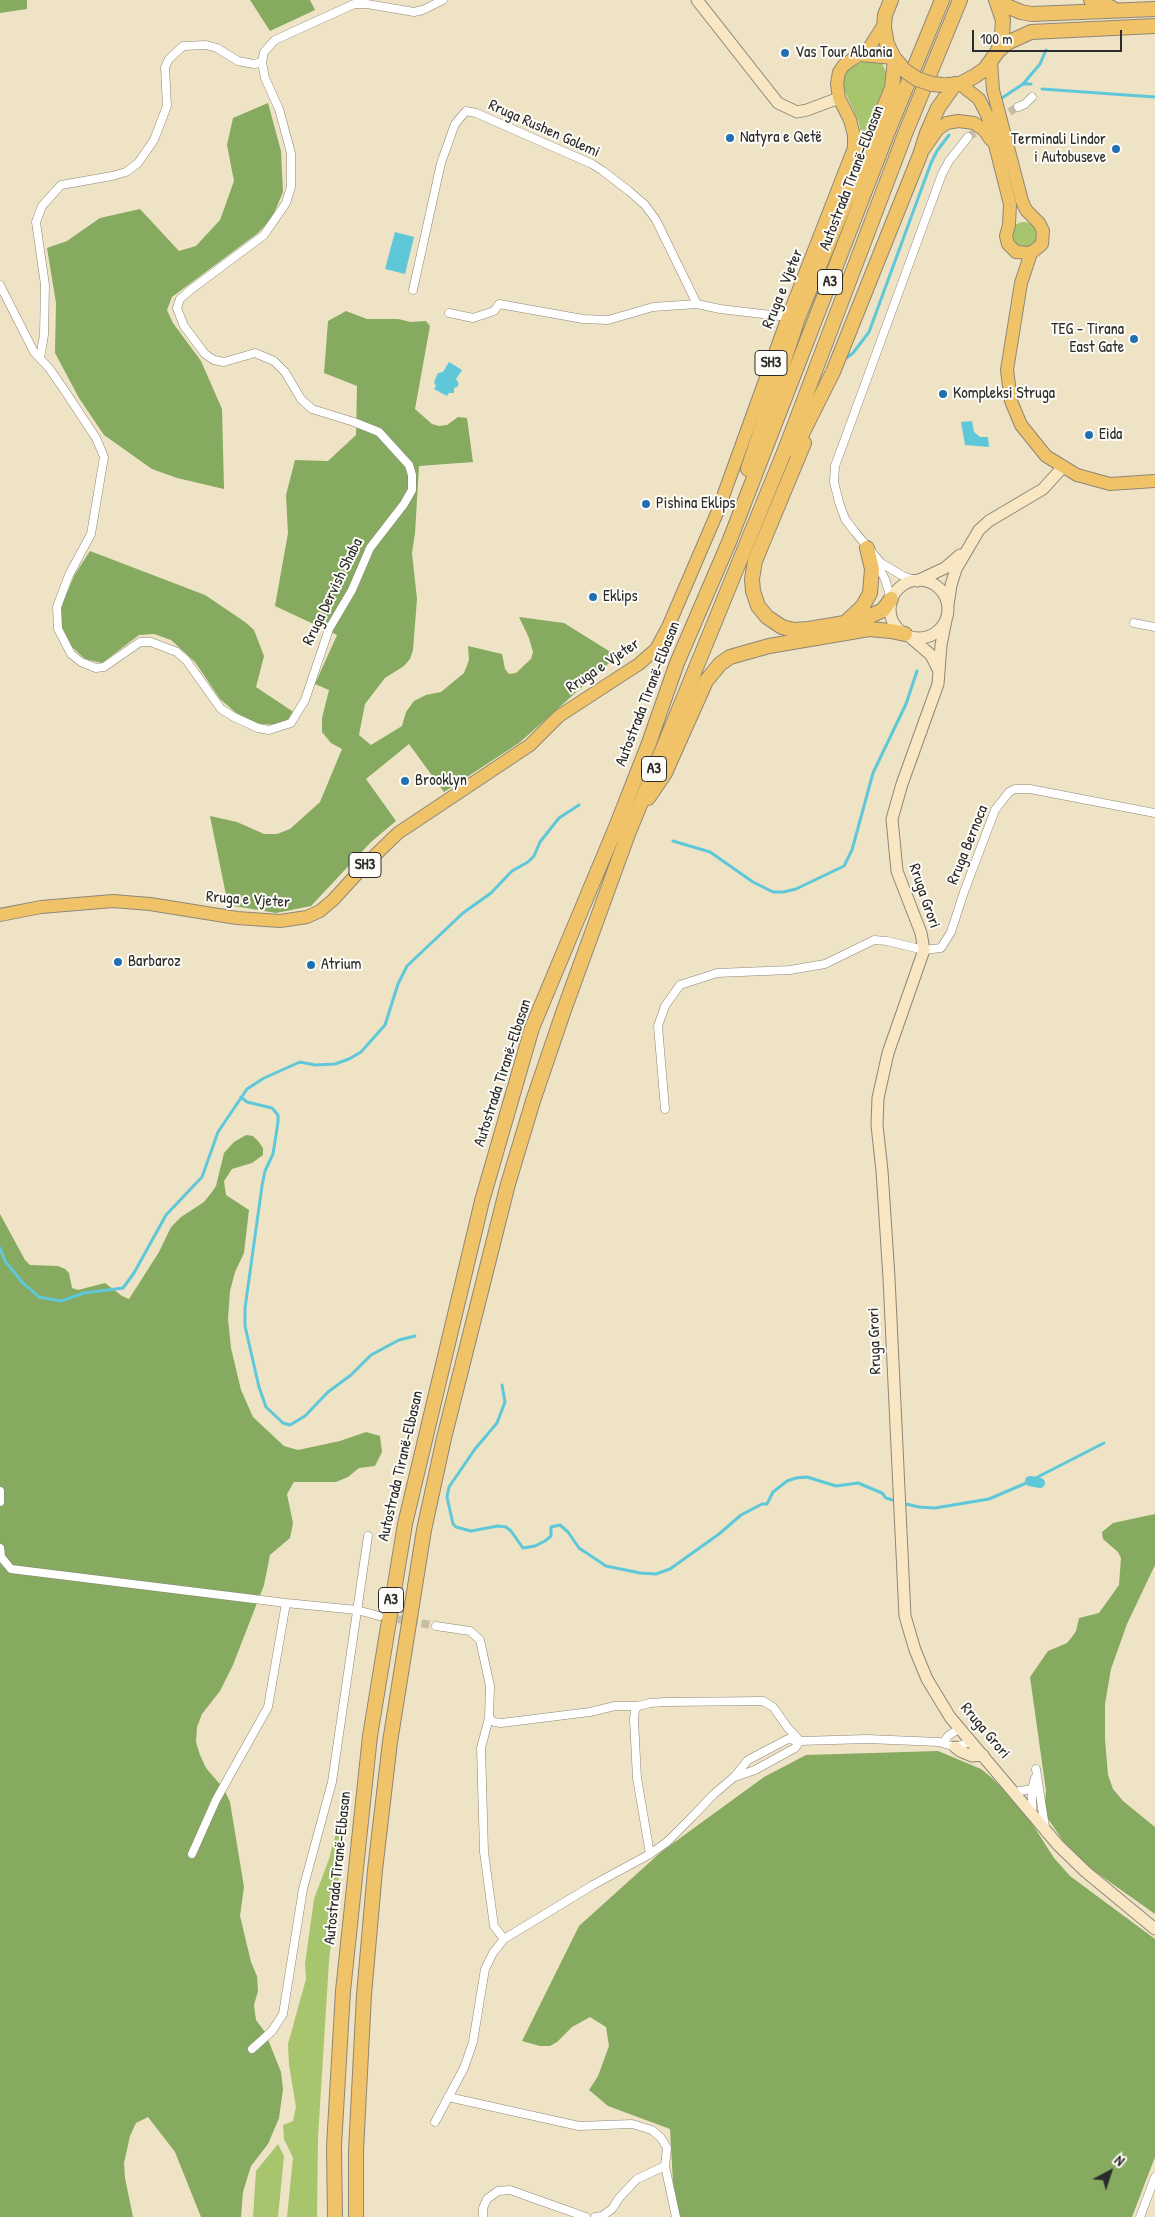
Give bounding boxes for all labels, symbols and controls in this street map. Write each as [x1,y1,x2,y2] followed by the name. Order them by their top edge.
[975,20,1125,52] scale bar
[980,28,1013,49] text: 100 m
[795,43,892,63] place label: Vas Tour Albania
[779,47,791,59] marker: Vas Tour Albania
[485,96,603,162] street label: Rruga Rushen Golemi
[815,103,889,253] street label: Autostrada Tiranë-Elbasan
[740,128,822,148] place label: Natyra e Qetë
[1011,130,1106,168] place label: Terminali Lindor i Autobuseve
[724,132,736,144] marker: Natyra e Qetë
[1110,143,1122,155] marker: Terminali Lindor i Autobuseve
[758,246,808,332] street label: Rruga e Vjeter
[818,270,842,294] road number: A3
[1051,320,1124,358] place label: TEG - Tirana East Gate
[1128,333,1140,345] marker: TEG - Tirana East Gate
[755,350,787,376] road number: SH3
[953,384,1055,404] place label: Kompleksi Struga
[937,388,949,400] marker: Kompleksi Struga
[1099,425,1122,445] place label: Eida
[1083,429,1095,441] marker: Eida
[656,494,735,514] place label: Pishina Eklips
[640,498,652,510] marker: Pishina Eklips
[299,535,367,649] street label: Rruga Dervish Shaba
[603,587,638,607] place label: Eklips
[587,591,599,603] marker: Eklips
[611,619,685,769] street label: Autostrada Tiranë-Elbasan
[563,635,643,697] street label: Rruga e Vjeter
[642,756,666,782] road number: A3
[415,771,467,791] place label: Brooklyn
[399,775,411,787] marker: Brooklyn
[943,803,993,887] street label: Rruga Bernoca
[349,852,381,878] road number: SH3
[904,861,944,931] street label: Rruga Grori
[205,887,291,913] street label: Rruga e Vjeter
[128,952,181,972] place label: Barbaroz
[321,955,361,975] place label: Atrium
[112,956,124,968] marker: Barbaroz
[305,959,317,971] marker: Atrium
[470,997,536,1149] street label: Autostrada Tiranë-Elbasan
[864,1307,886,1375] street label: Rruga Grori
[374,1389,428,1543] street label: Autostrada Tiranë-Elbasan
[378,1588,404,1612] road number: A3
[956,1699,1014,1763] street label: Rruga Grori
[320,1790,356,1946] street label: Autostrada Tiranë-Elbasan
[1085,2147,1135,2197] north arrow
[1111,2150,1129,2170] text: N

